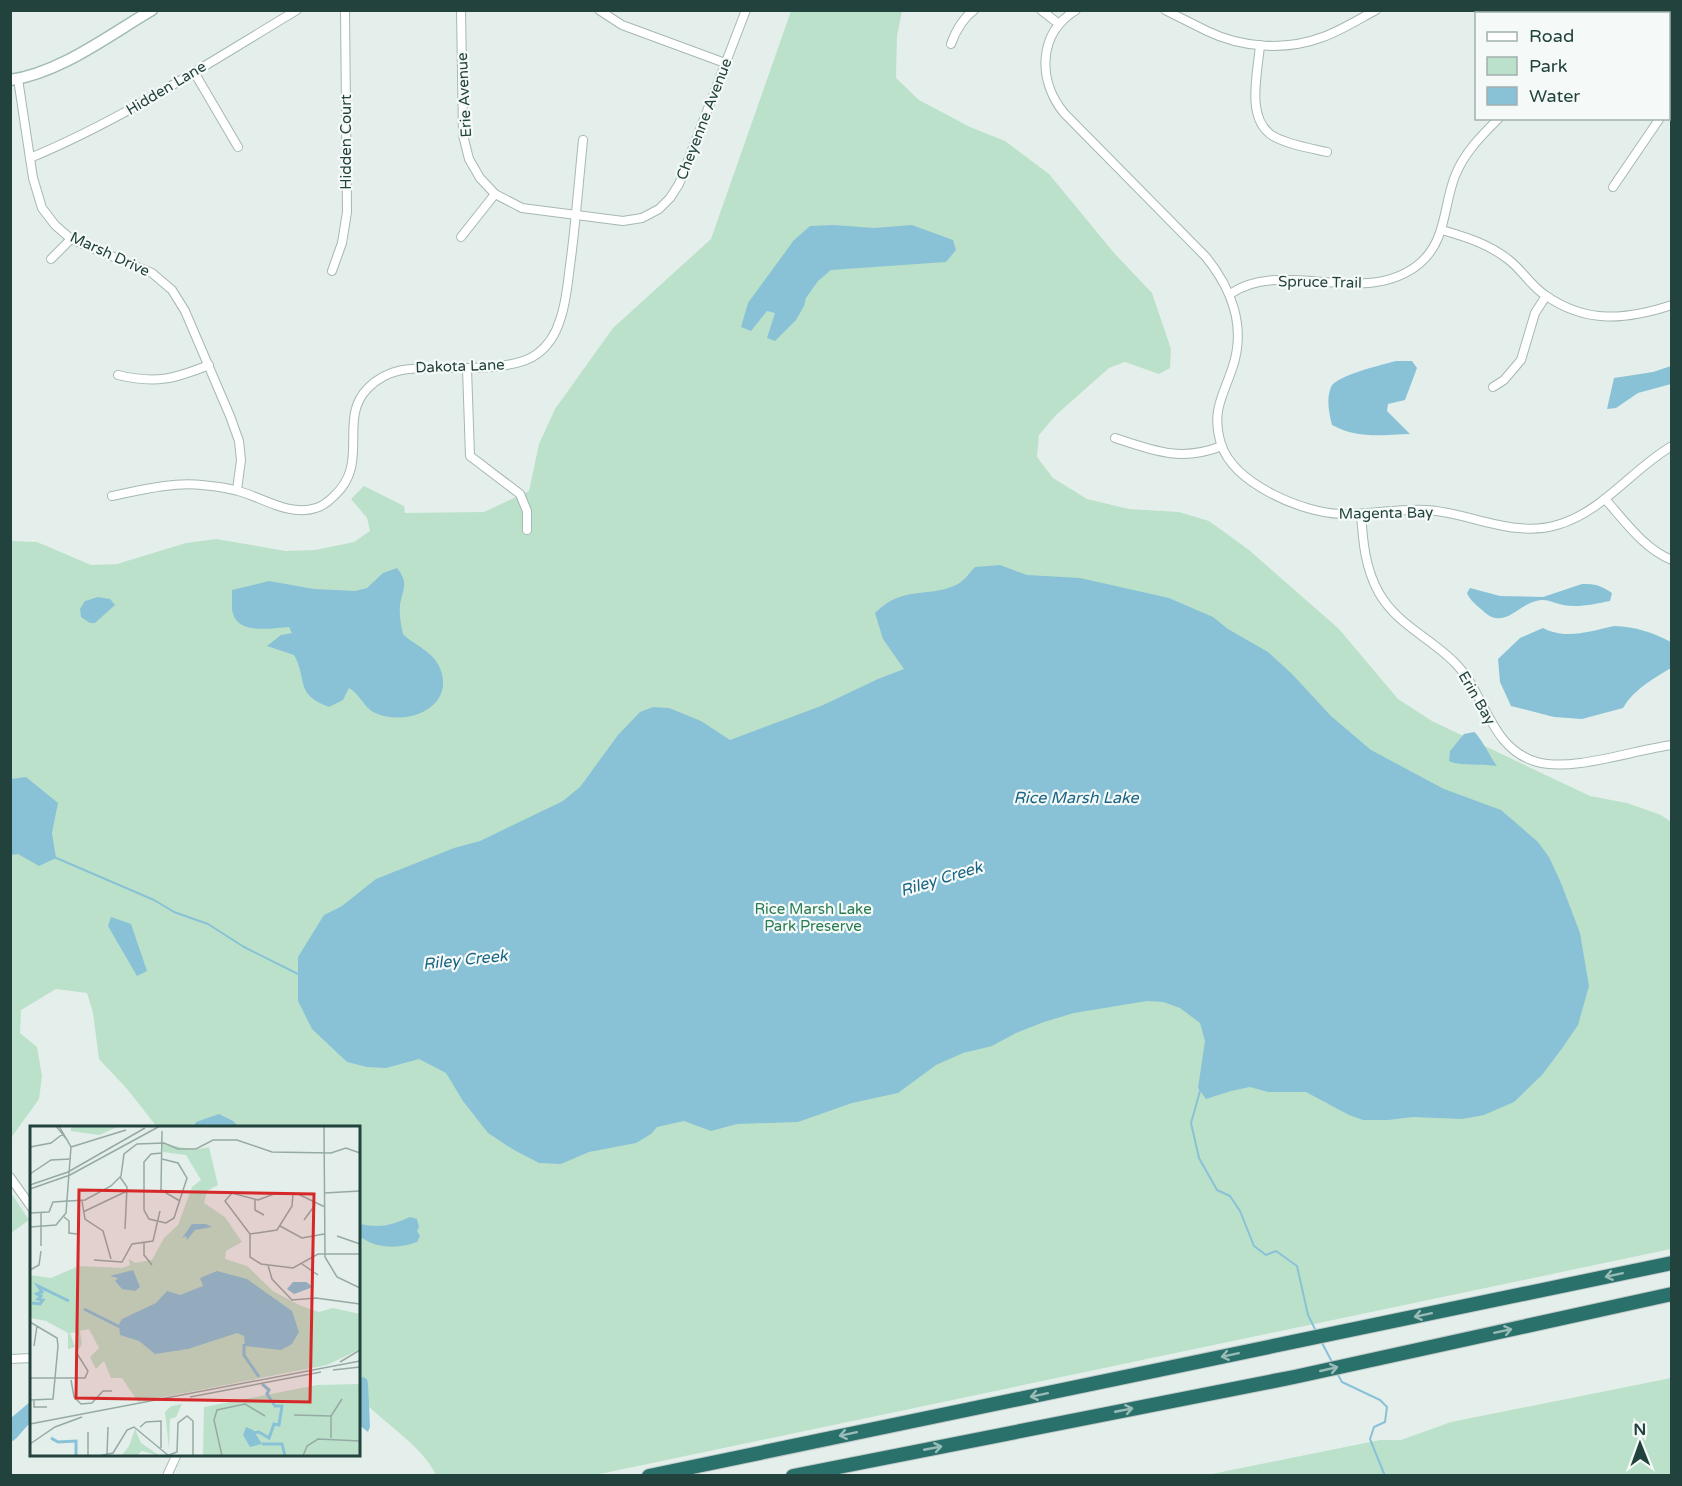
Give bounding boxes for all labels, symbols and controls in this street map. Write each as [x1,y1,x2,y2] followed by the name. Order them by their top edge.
[1475,12,1670,120] legend
[1529,25,1574,47] text: Road
[453,52,475,138] street label: Erie Avenue
[1529,55,1568,77] text: Park
[673,56,735,182] street label: Cheyenne Avenue
[123,57,209,119] street label: Hidden Lane
[1529,85,1580,107] text: Water
[337,94,355,190] street label: Hidden Court
[67,228,153,280] street label: Marsh Drive
[1278,272,1362,292] street label: Spruce Trail
[415,355,505,377] street label: Dakota Lane
[1339,503,1433,523] street label: Magenta Bay
[1455,668,1499,728] street label: Erin Bay
[1013,788,1139,808] water label: Rice Marsh Lake
[898,857,986,901] water label: Riley Creek
[754,900,872,935] park label: Rice Marsh Lake Park Preserve
[422,945,510,974] water label: Riley Creek
[30,1126,360,1456] inset map
[1605,1270,1625,1281] one-way arrow
[1414,1310,1434,1321] one-way arrow
[1494,1324,1513,1336] one-way arrow
[1220,1350,1240,1361] one-way arrow
[1319,1363,1338,1374] one-way arrow
[1029,1390,1049,1401] one-way arrow
[1114,1404,1134,1415] one-way arrow
[1610,1414,1670,1474] north arrow
[1633,1420,1646,1440] text: N
[838,1429,858,1440] one-way arrow
[923,1442,942,1453] one-way arrow

